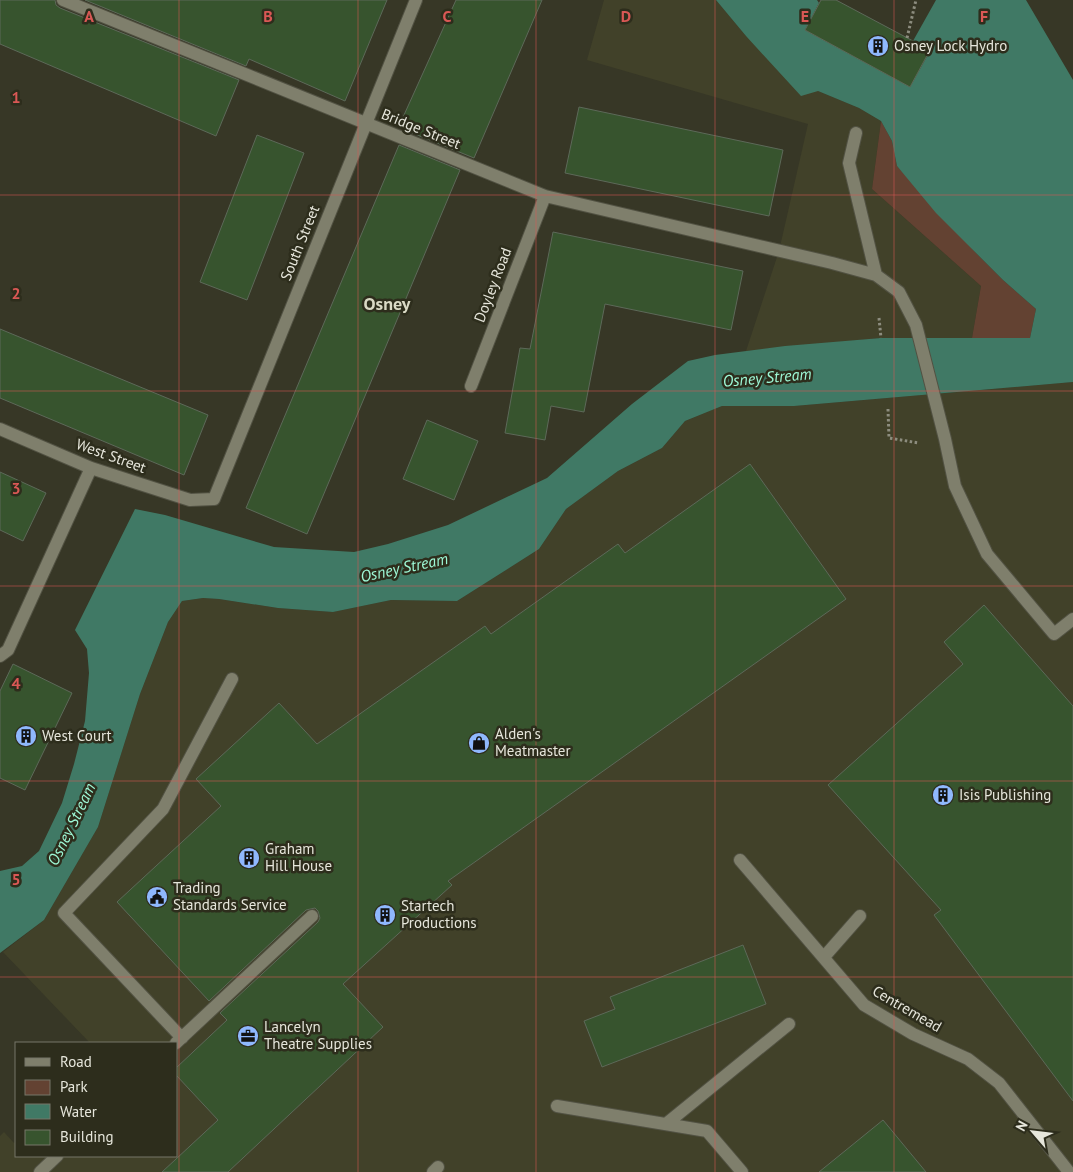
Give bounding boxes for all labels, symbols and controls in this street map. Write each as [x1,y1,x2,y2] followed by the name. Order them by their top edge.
[84,6,94,26] text: A
[263,6,273,26] text: B
[443,6,452,26] text: C
[621,6,631,26] text: D
[801,6,809,26] text: E
[980,6,988,26] text: F
[866,34,890,58] building icon: Osney Lock Hydro
[894,36,1007,55] place label: Osney Lock Hydro
[11,87,21,107] text: 1
[379,104,464,153] street label: Bridge Street
[276,202,323,283] street label: South Street
[470,245,515,325] street label: Doyley Road
[11,283,21,303] text: 2
[364,292,411,315] district label: Osney
[722,363,812,391] water label: Osney Stream
[74,434,149,477] street label: West Street
[11,478,21,498] text: 3
[358,548,450,586] water label: Osney Stream
[11,673,21,693] text: 4
[14,724,38,748] building icon: West Court
[495,724,571,760] place label: Alden's Meatmaster
[42,726,112,745] place label: West Court
[467,731,491,755] shop icon: Alden's Meatmaster
[42,780,100,868] water label: Osney Stream
[931,783,955,807] building icon: Isis Publishing
[959,785,1051,804] place label: Isis Publishing
[265,839,332,875] place label: Graham Hill House
[237,846,261,870] building icon: Graham Hill House
[11,869,21,889] text: 5
[173,878,287,914] place label: Trading Standards Service
[145,885,169,909] public building icon: Trading Standards Service
[401,896,477,932] place label: Startech Productions
[373,903,397,927] building icon: Startech Productions
[869,981,945,1036] street label: Centremead
[264,1017,372,1053] place label: Lancelyn Theatre Supplies
[236,1024,260,1048] office icon: Lancelyn Theatre Supplies
[15,1042,178,1157] legend
[60,1052,92,1071] text: Road
[60,1077,88,1096] text: Park
[60,1102,97,1121] text: Water
[1008,1107,1058,1157] north arrow
[1011,1118,1032,1134] text: N
[60,1127,114,1146] text: Building

